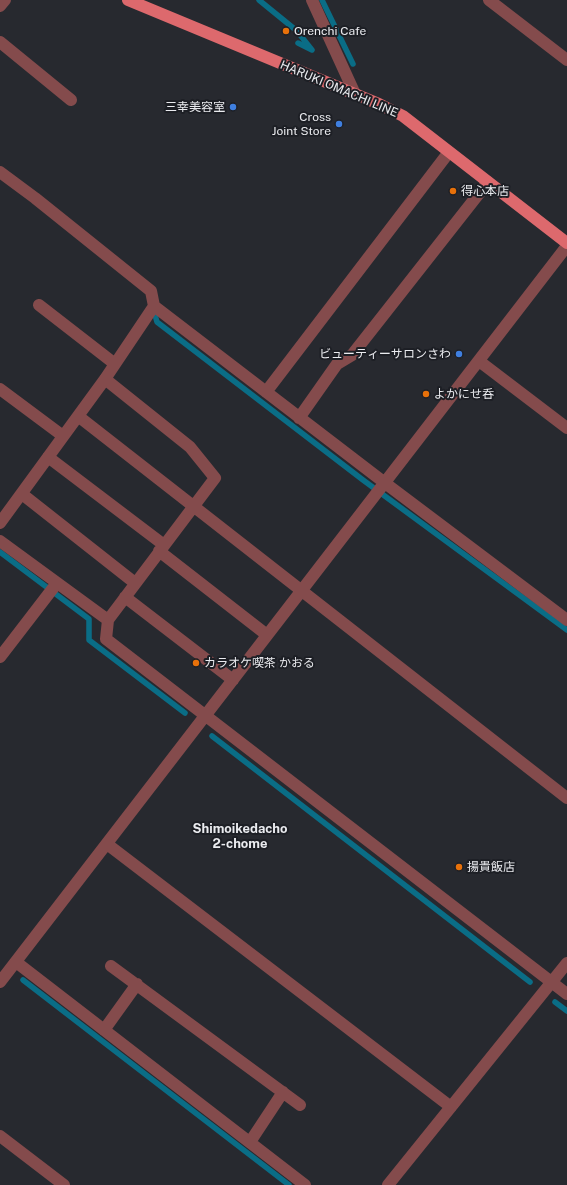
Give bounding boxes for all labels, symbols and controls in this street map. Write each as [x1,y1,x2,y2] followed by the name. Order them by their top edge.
[294,24,366,38] place label: Orenchi Cafe
[281,26,291,36] marker: Orenchi Cafe
[278,58,400,120] street label: HARUKI OMACHI LINE
[165,100,225,114] place label: 三幸美容室
[228,102,238,112] marker: 三幸美容室
[272,110,331,138] place label: Cross Joint Store
[334,119,344,129] marker: Cross Joint Store
[461,184,509,198] place label: 得心本店
[448,186,458,196] marker: 得心本店
[319,347,451,361] place label: ビューティーサロンさわ
[454,349,464,359] marker: ビューティーサロンさわ
[434,387,494,401] place label: よかにせ呑
[421,389,431,399] marker: よかにせ呑
[204,656,315,670] place label: カラオケ喫茶 かおる
[191,658,201,668] marker: カラオケ喫茶 かおる
[192,821,288,852] district label: Shimoikedacho 2-chome
[467,860,515,874] place label: 揚貴飯店
[454,862,464,872] marker: 揚貴飯店

